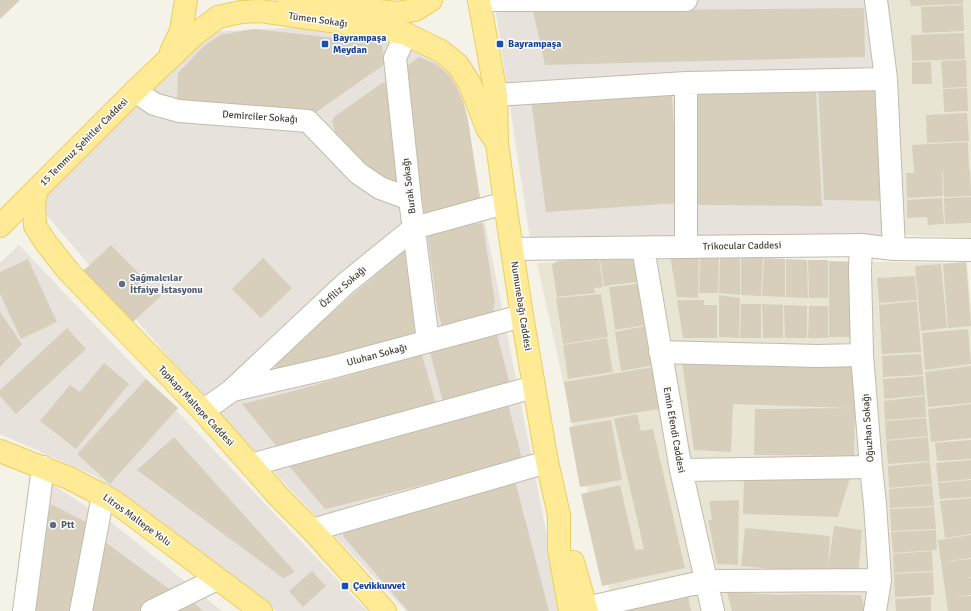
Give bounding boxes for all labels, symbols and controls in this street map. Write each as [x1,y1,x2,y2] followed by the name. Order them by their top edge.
[288,10,348,30] street label: Tümen Sokağı
[333,32,386,56] place label: Bayrampaşa Meydan
[508,38,561,50] place label: Bayrampaşa
[320,39,330,49] marker: Bayrampaşa Meydan
[495,39,505,49] marker: Bayrampaşa
[37,95,131,189] street label: 15 Temmuz Şehitler Caddesi
[222,108,298,126] street label: Demirciler Sokağı
[400,157,418,215] street label: Burak Sokağı
[702,239,782,253] street label: Trikocular Caddesi
[508,260,534,352] street label: Numunebağı Caddesi
[317,264,369,310] street label: Özfiliz Sokağı
[130,272,203,296] place label: Sağmalcılar İtfaiye İstasyonu
[117,279,127,289] marker: Sağmalcılar İtfaiye İstasyonu
[346,341,408,369] street label: Uluhan Sokağı
[156,363,236,449] street label: Topkapı Maltepe Caddesi
[661,386,687,474] street label: Emin Efendi Caddesi
[860,393,876,463] street label: Oğuzhan Sokağı
[101,491,173,549] street label: Litros Maltepe Yolu
[61,519,75,531] place label: Ptt
[48,520,58,530] marker: Ptt
[353,580,406,592] place label: Çevikkuvvet
[340,581,350,591] marker: Çevikkuvvet

